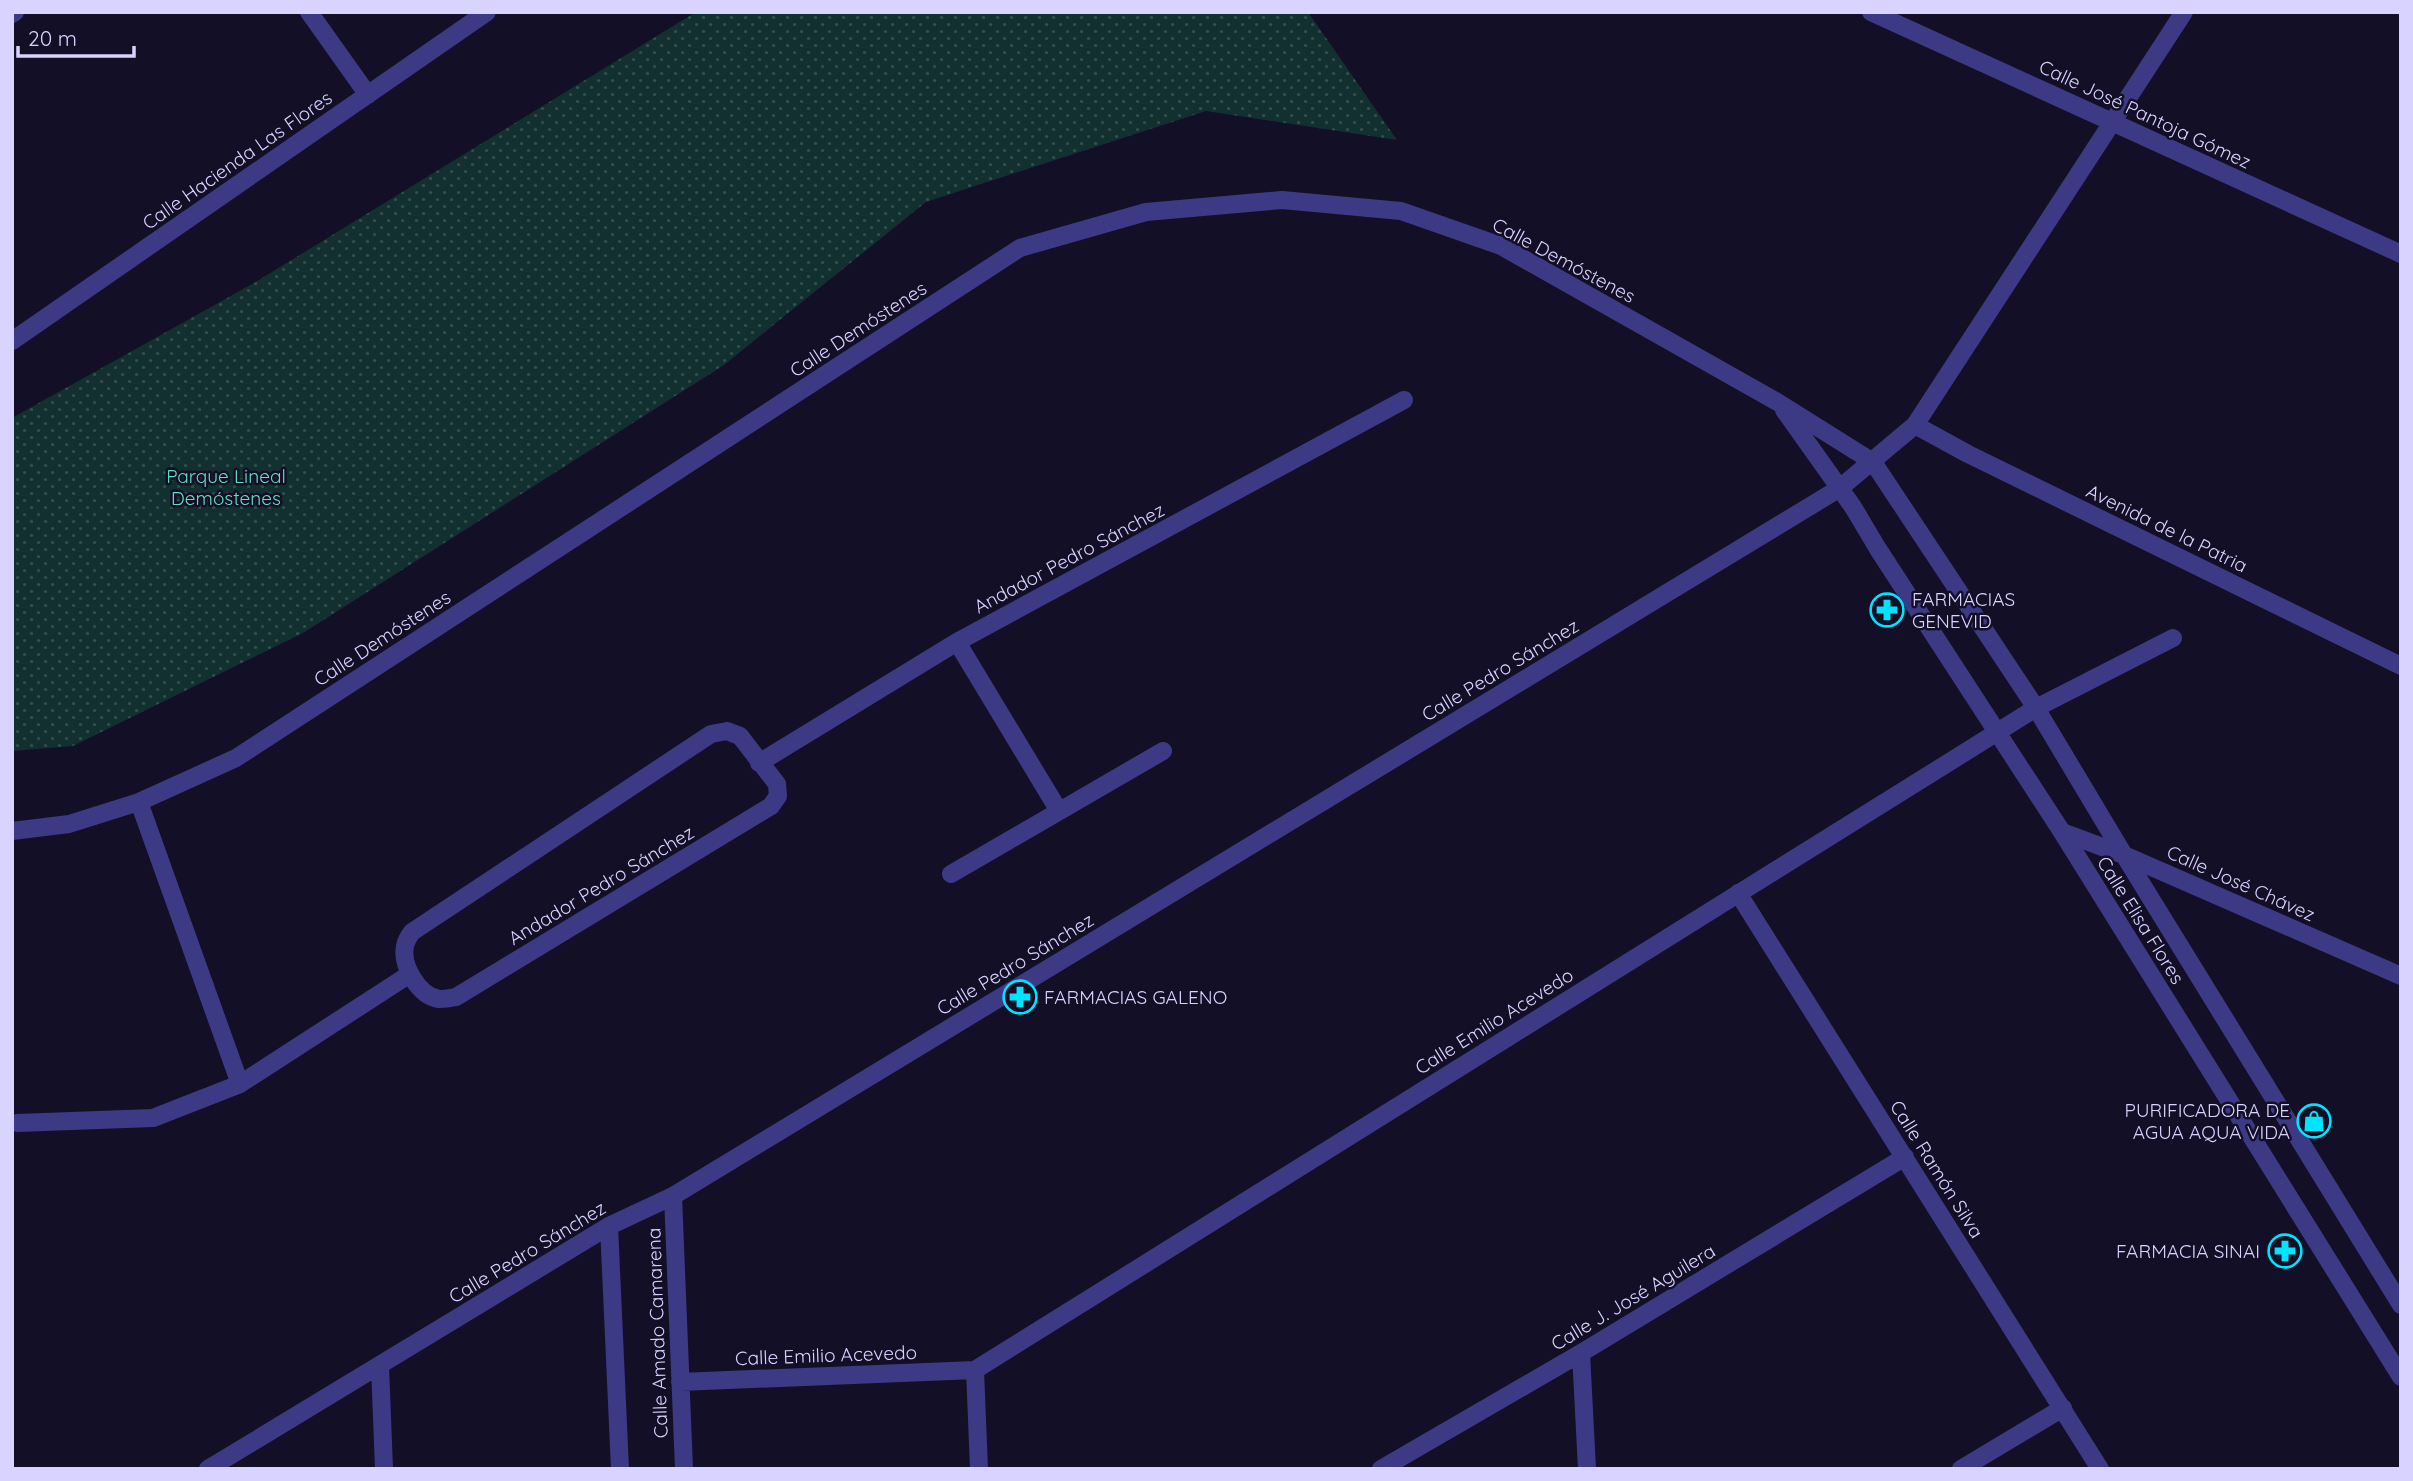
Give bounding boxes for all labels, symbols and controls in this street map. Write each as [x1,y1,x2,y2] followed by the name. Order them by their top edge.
[18,14,133,58] scale bar
[28,25,77,51] text: 20 m
[2035,54,2255,174] street label: Calle José Pantoja Gómez
[138,85,337,235] street label: Calle Hacienda Las Flores
[1488,212,1640,308] street label: Calle Demóstenes
[785,276,931,382] street label: Calle Demóstenes
[166,464,286,510] park label: Parque Lineal Demóstenes
[2083,479,2251,577] street label: Avenida de la Patria
[970,498,1168,618] street label: Andador Pedro Sánchez
[309,585,455,691] street label: Calle Demóstenes
[1912,587,2015,633] place label: FARMACIAS GENEVID
[1868,591,1906,629] pharmacy icon: FARMACIAS GENEVID
[1417,614,1583,726] street label: Calle Pedro Sánchez
[504,820,698,950] street label: Andador Pedro Sánchez
[2163,840,2319,926] street label: Calle José Chávez
[2092,852,2190,988] street label: Calle Elisa Flores
[932,908,1098,1020] street label: Calle Pedro Sánchez
[1410,963,1578,1079] street label: Calle Emilio Acevedo
[1001,978,1039,1016] pharmacy icon: FARMACIAS GALENO
[1044,985,1227,1009] place label: FARMACIAS GALENO
[1885,1096,1989,1242] street label: Calle Ramón Silva
[2125,1098,2290,1144] place label: PURIFICADORA DE AGUA AQUA VIDA
[2295,1102,2333,1140] shop icon: PURIFICADORA DE AGUA AQUA VIDA
[444,1196,610,1308] street label: Calle Pedro Sánchez
[641,1227,673,1439] street label: Calle Amado Camarena
[2266,1232,2304,1270] pharmacy icon: FARMACIA SINAI
[1546,1238,1720,1356] street label: Calle J. José Aguilera
[2116,1239,2260,1263] place label: FARMACIA SINAI
[735,1340,917,1370] street label: Calle Emilio Acevedo

